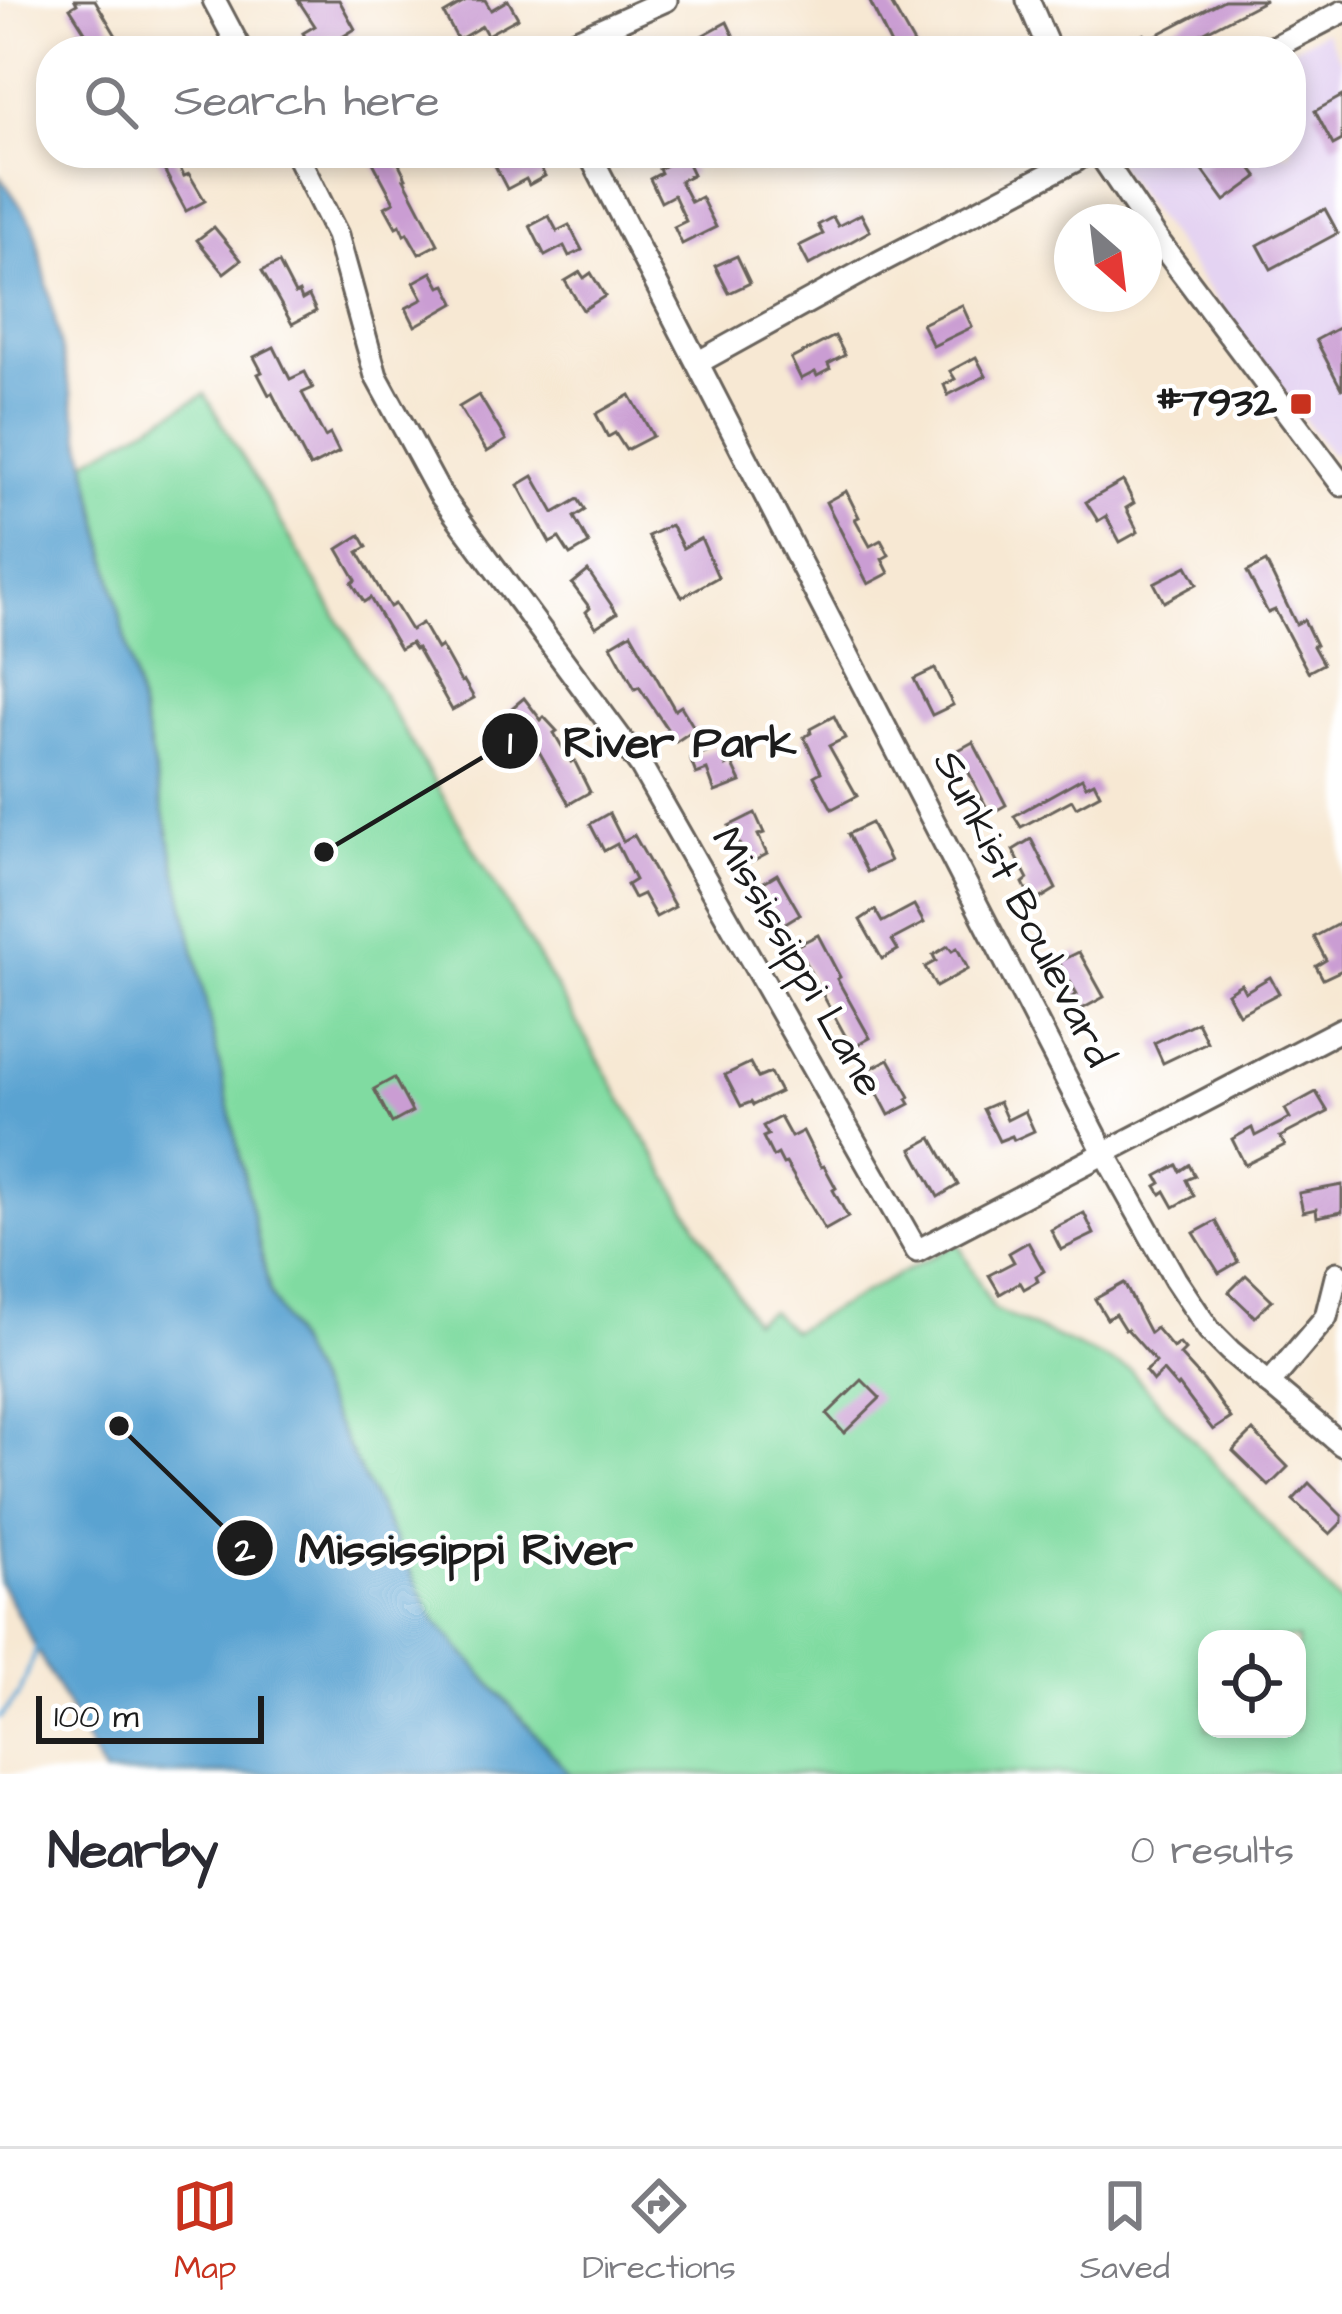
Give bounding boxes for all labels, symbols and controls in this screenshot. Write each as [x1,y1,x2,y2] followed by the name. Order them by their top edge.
[36,36,1306,168] search box
[78,69,144,135] icon: search
[174,71,440,133] text: Search here
[1054,204,1162,312] north arrow
[1155,375,1278,433] place label: #7932
[1288,391,1314,417] marker: #7932
[480,701,821,782] callout: River Park
[563,713,797,775] text: River Park
[508,718,513,769] text: 1
[918,741,1128,1077] street label: Sunkist Boulevard
[696,817,898,1107] street label: Mississippi Lane
[215,1508,657,1589] callout: Mississippi River
[299,1520,633,1582] text: Mississippi River
[234,1525,256,1576] text: 2
[1198,1630,1306,1738] map controls
[1198,1630,1306,1738] button: locate
[36,1690,264,1743] scale bar
[54,1694,139,1740] text: 100 m
[48,1817,218,1888] text: Nearby
[1130,1825,1294,1879] text: 0 results
[172,2173,238,2291] tab: Map
[582,2173,736,2291] tab: Directions
[1080,2173,1170,2291] tab: Saved

